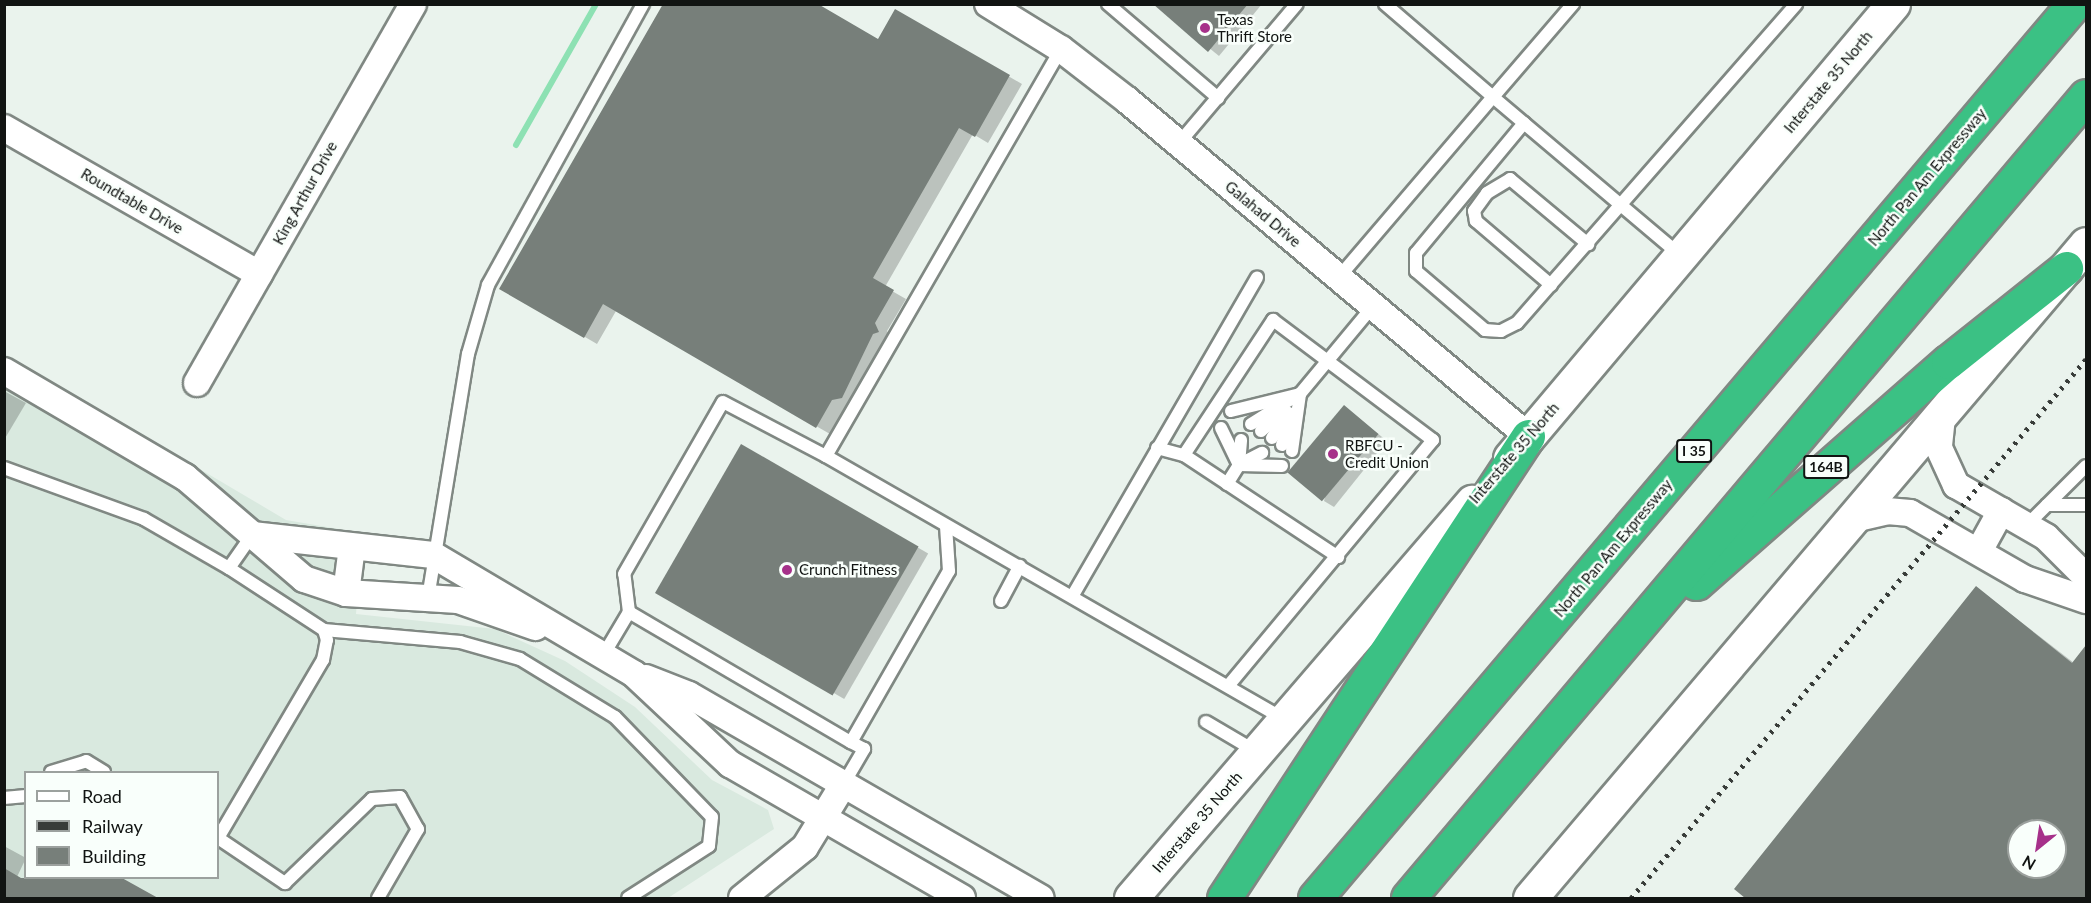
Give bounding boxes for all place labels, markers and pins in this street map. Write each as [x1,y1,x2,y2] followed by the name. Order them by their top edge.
[1217,10,1292,45] place label: Texas Thrift Store
[1198,21,1212,35] marker: Texas Thrift Store
[1345,436,1429,471] place label: RBFCU - Credit Union
[1326,447,1340,461] marker: RBFCU - Credit Union
[799,561,897,579] place label: Crunch Fitness
[780,563,794,577] marker: Crunch Fitness

